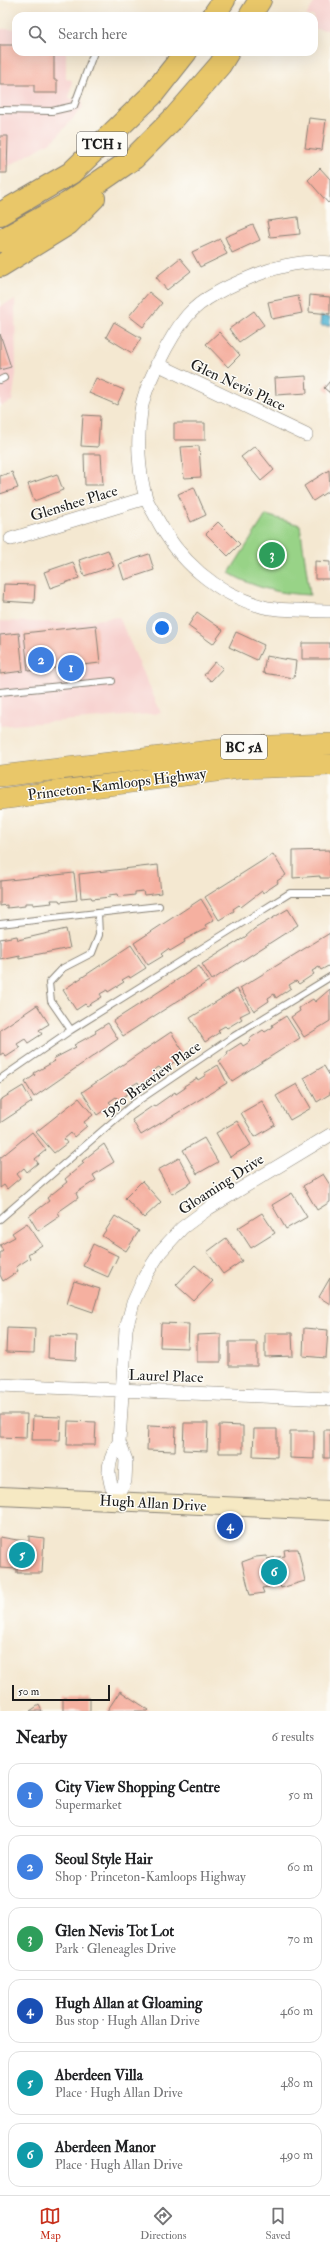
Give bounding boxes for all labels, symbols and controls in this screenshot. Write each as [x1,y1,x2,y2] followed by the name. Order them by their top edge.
[12,12,318,56] search box
[26,23,48,45] icon: search
[58,25,127,44] text: Search here
[77,132,127,156] road number: TCH 1
[187,355,288,416] street label: Glen Nevis Place
[28,481,120,526] street label: Glenshee Place
[259,540,285,570] pin: 3
[152,618,172,638] your location
[28,645,54,675] pin: 2
[58,653,84,683] pin: 1
[221,735,267,759] road number: BC 5A
[27,764,208,806] street label: Princeton-Kamloops Highway
[98,1037,205,1122] street label: 1950 Braeview Place
[175,1150,268,1219] street label: Gloaming Drive
[128,1366,204,1387] street label: Laurel Place
[99,1491,207,1516] street label: Hugh Allan Drive
[217,1511,243,1541] pin: 4
[9,1540,35,1570] pin: 5
[261,1557,287,1587] pin: 6
[12,1683,110,1702] scale bar
[18,1685,39,1698] text: 50 m
[16,1727,67,1748] text: Nearby
[271,1729,314,1745] text: 6 results
[55,1778,220,1797] text: City View Shopping Centre
[28,1787,32,1803] text: 1
[288,1787,313,1803] text: 50 m
[55,1797,122,1813] text: Supermarket
[55,1850,153,1869] text: Seoul Style Hair
[27,1859,33,1875] text: 2
[287,1859,313,1875] text: 60 m
[55,1869,246,1885] text: Shop · Princeton-Kamloops Highway
[55,1922,174,1941] text: Glen Nevis Tot Lot
[28,1931,33,1947] text: 3
[288,1931,313,1947] text: 70 m
[55,1941,176,1957] text: Park · Gleneagles Drive
[55,1994,202,2013] text: Hugh Allan at Gloaming
[26,2003,34,2019] text: 4
[280,2003,313,2019] text: 460 m
[55,2013,200,2029] text: Bus stop · Hugh Allan Drive
[55,2066,143,2085] text: Aberdeen Villa
[27,2075,33,2091] text: 5
[280,2075,313,2091] text: 480 m
[55,2085,183,2101] text: Place · Hugh Allan Drive
[55,2138,156,2157] text: Aberdeen Manor
[27,2147,33,2163] text: 6
[280,2147,313,2163] text: 490 m
[55,2157,183,2173] text: Place · Hugh Allan Drive
[39,2205,61,2242] tab: Map
[140,2205,187,2242] tab: Directions
[265,2205,291,2242] tab: Saved

